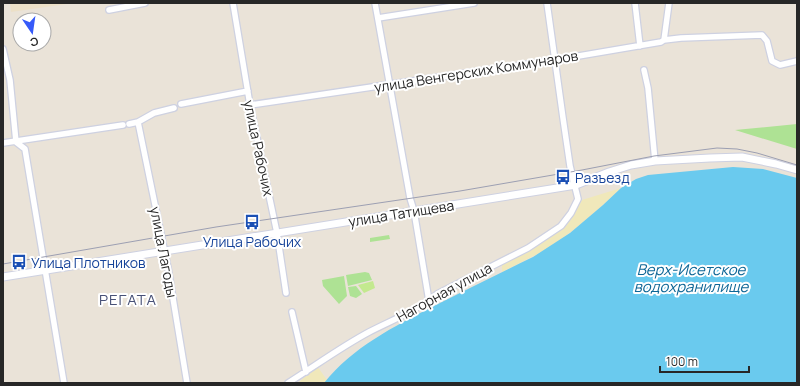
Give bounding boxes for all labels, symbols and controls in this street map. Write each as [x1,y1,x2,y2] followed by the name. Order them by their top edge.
[12,12,52,52] north arrow
[29,34,40,50] text: С
[373,45,580,97] street label: улица Венгерских Коммунаров
[240,98,279,198] street label: улица Рабочих
[554,168,572,186] bus stop icon: Разъезд
[575,168,630,187] place label: Разъезд
[347,195,455,231] street label: улица Татищева
[146,205,182,299] street label: улица Лагоды
[243,213,261,231] bus stop icon: Улица Рабочих
[203,232,302,251] place label: Улица Рабочих
[10,253,28,271] bus stop icon: Улица Плотников
[31,253,146,272] place label: Улица Плотников
[393,258,495,326] street label: Нагорная улица
[634,259,750,297] water label: Верх-Исетское водохранилище
[99,289,157,310] district label: РЕГАТА
[660,348,749,374] scale bar
[666,353,698,370] text: 100 m

